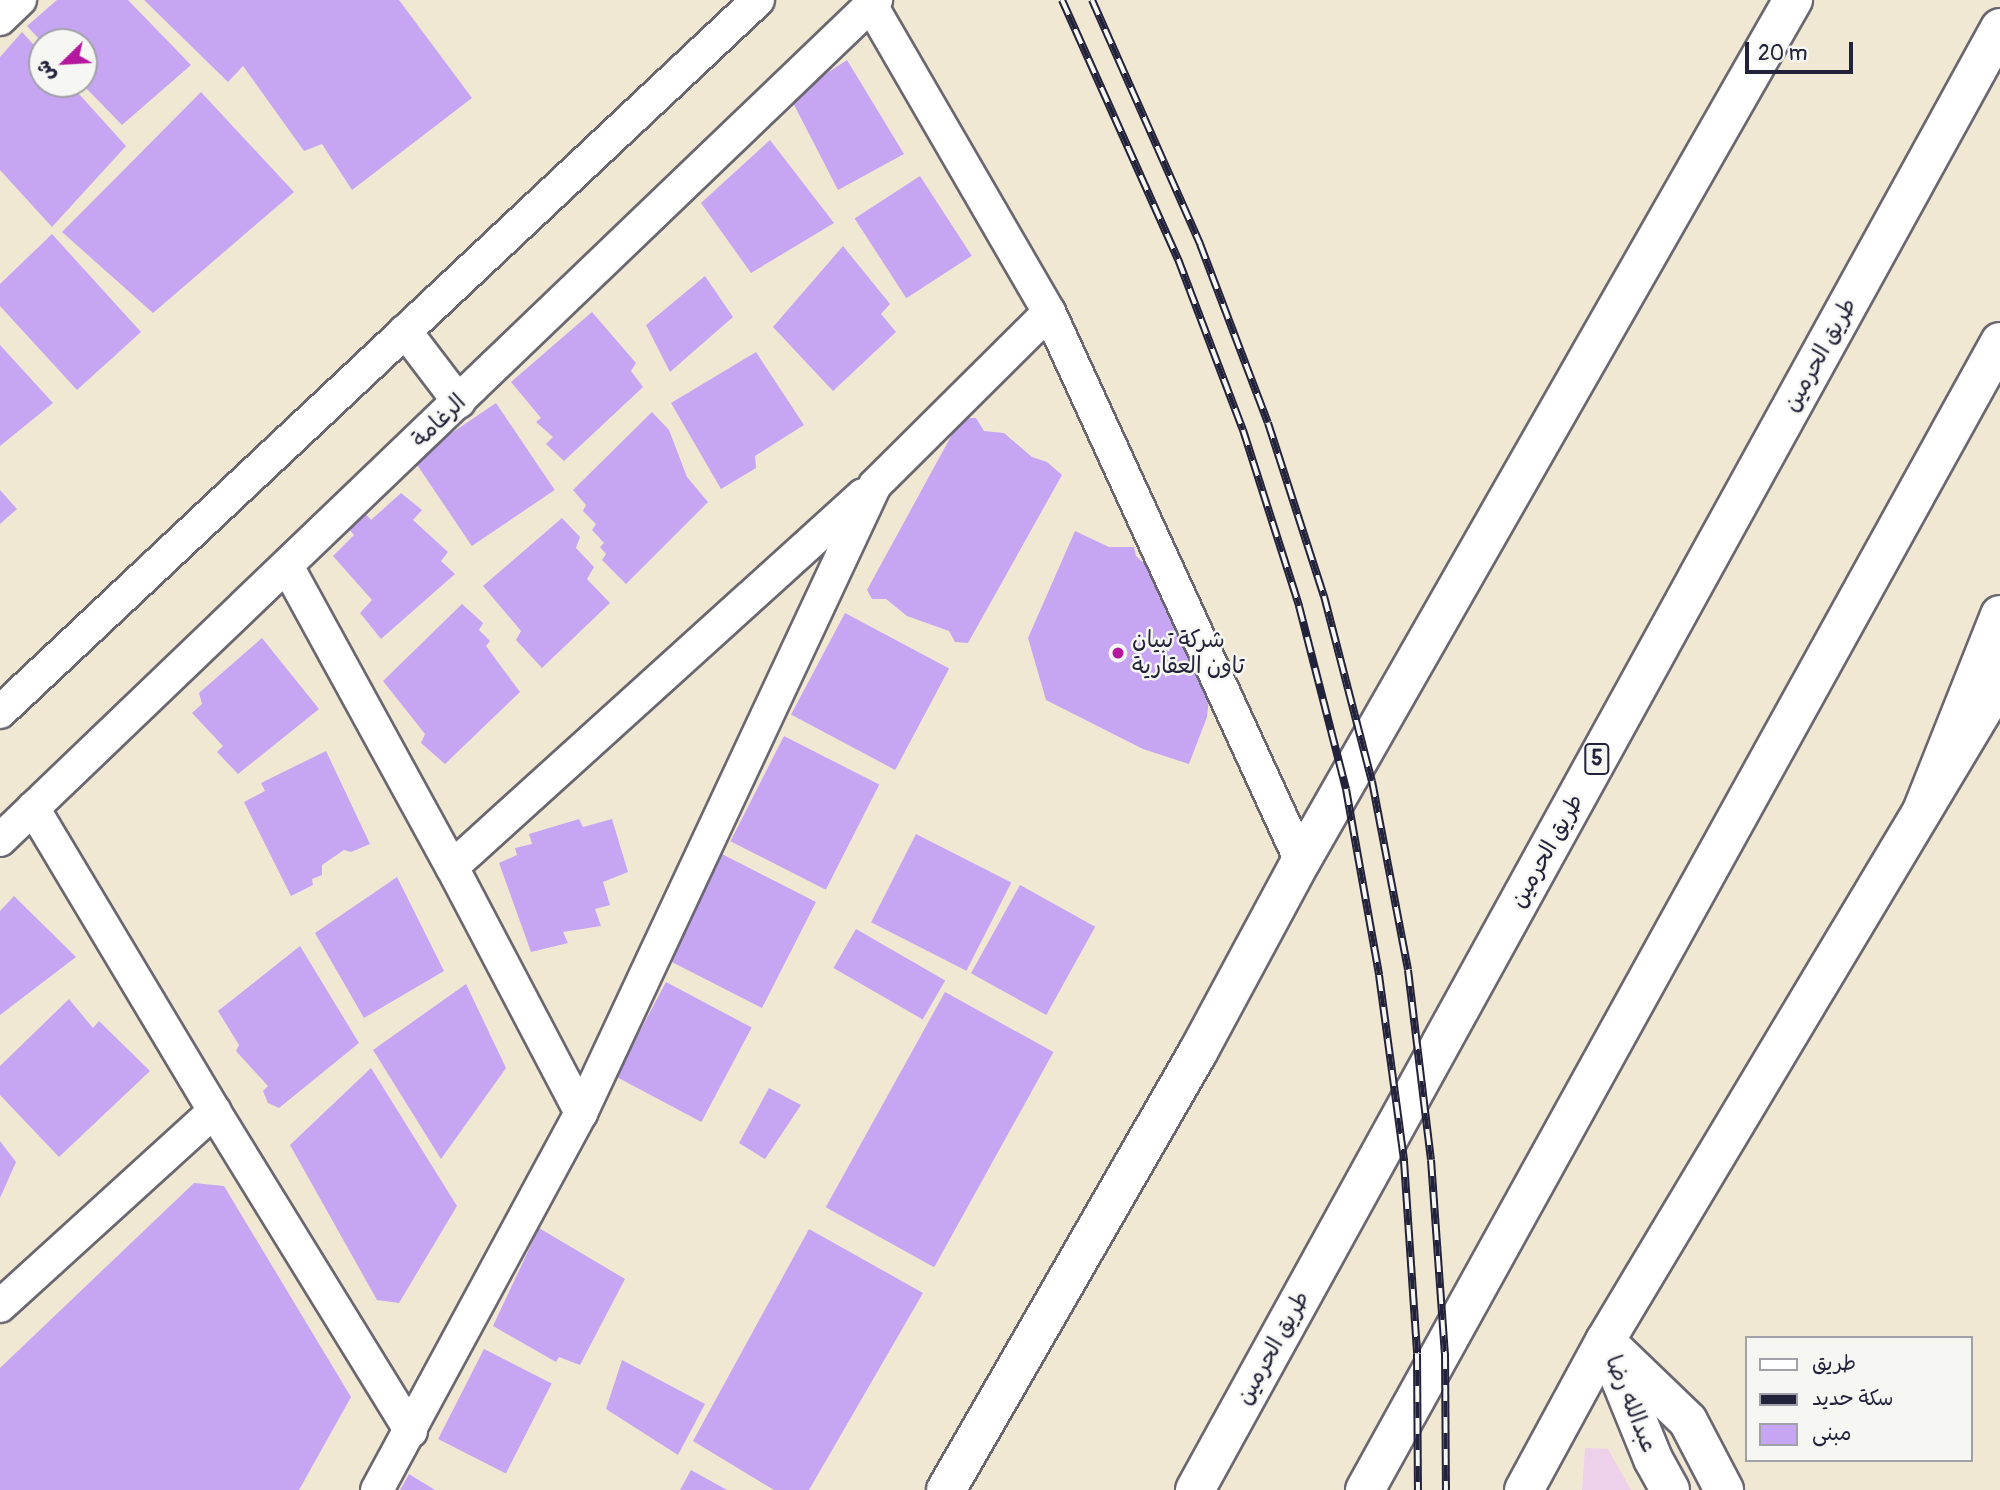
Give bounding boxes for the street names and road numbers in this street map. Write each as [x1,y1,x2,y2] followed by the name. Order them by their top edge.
[1777,293,1863,417] street label: طريق الحرمين
[406,389,472,453] street label: الرغامة
[1583,742,1611,776] road number: 5
[1504,789,1590,913] street label: طريق الحرمين
[1230,1286,1316,1410] street label: طريق الحرمين
[1599,1351,1663,1457] street label: عبدالله رضا

